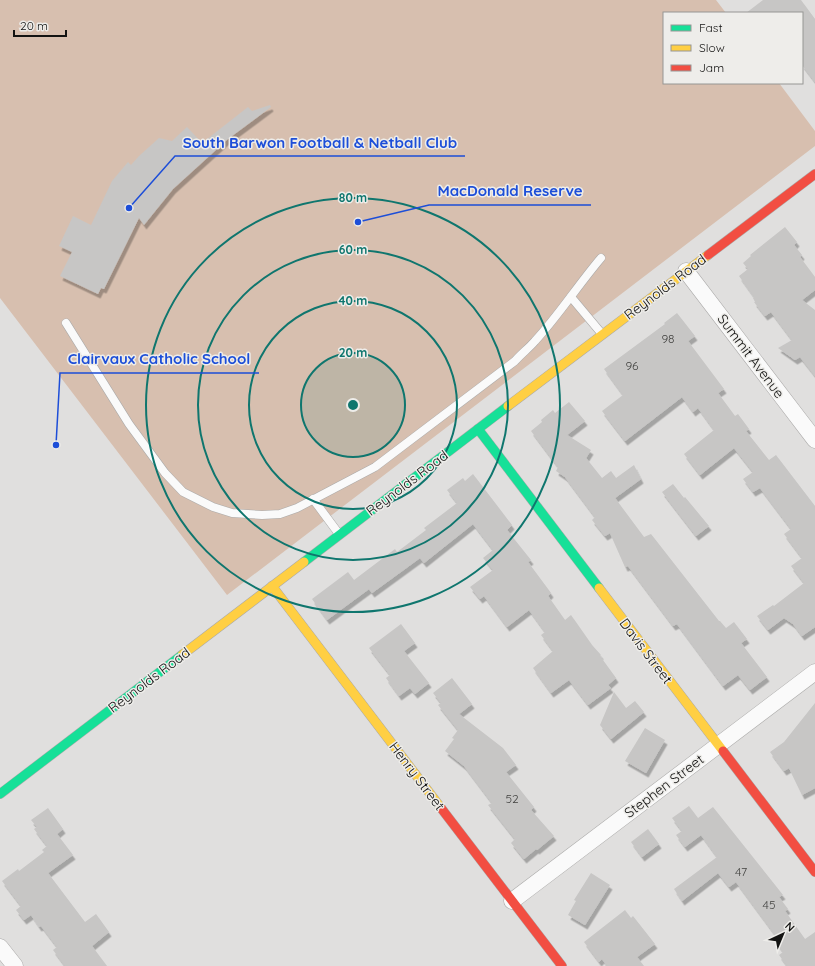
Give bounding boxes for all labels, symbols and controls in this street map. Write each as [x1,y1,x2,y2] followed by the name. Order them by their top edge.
[14,12,66,38] scale bar
[663,12,803,84] legend
[20,18,48,33] text: 20 m
[699,20,723,35] text: Fast
[699,40,725,55] text: Slow
[699,60,724,75] text: Jam
[175,129,465,156] callout: South Barwon Football & Netball Club
[183,133,457,152] text: South Barwon Football & Netball Club
[429,178,591,205] callout: MacDonald Reserve
[437,181,583,200] text: MacDonald Reserve
[339,190,367,205] text: 80 m
[339,242,367,257] text: 60 m
[620,250,710,324] street label: Reynolds Road
[339,293,367,308] text: 40 m
[713,310,789,402] street label: Summit Avenue
[661,331,675,346] house number: 98
[339,345,367,360] text: 20 m
[60,346,259,373] callout: Clairvaux Catholic School
[68,349,250,368] text: Clairvaux Catholic School
[625,358,639,373] house number: 96
[346,398,360,412] centre of rings
[362,446,452,520] street label: Reynolds Road
[616,615,677,688] street label: Davis Street
[104,643,194,717] street label: Reynolds Road
[385,738,449,814] street label: Henry Street
[621,750,708,822] street label: Stephen Street
[505,791,519,806] house number: 52
[735,864,747,879] house number: 47
[763,897,775,912] house number: 45
[763,914,803,954] north arrow
[782,919,798,935] text: N

